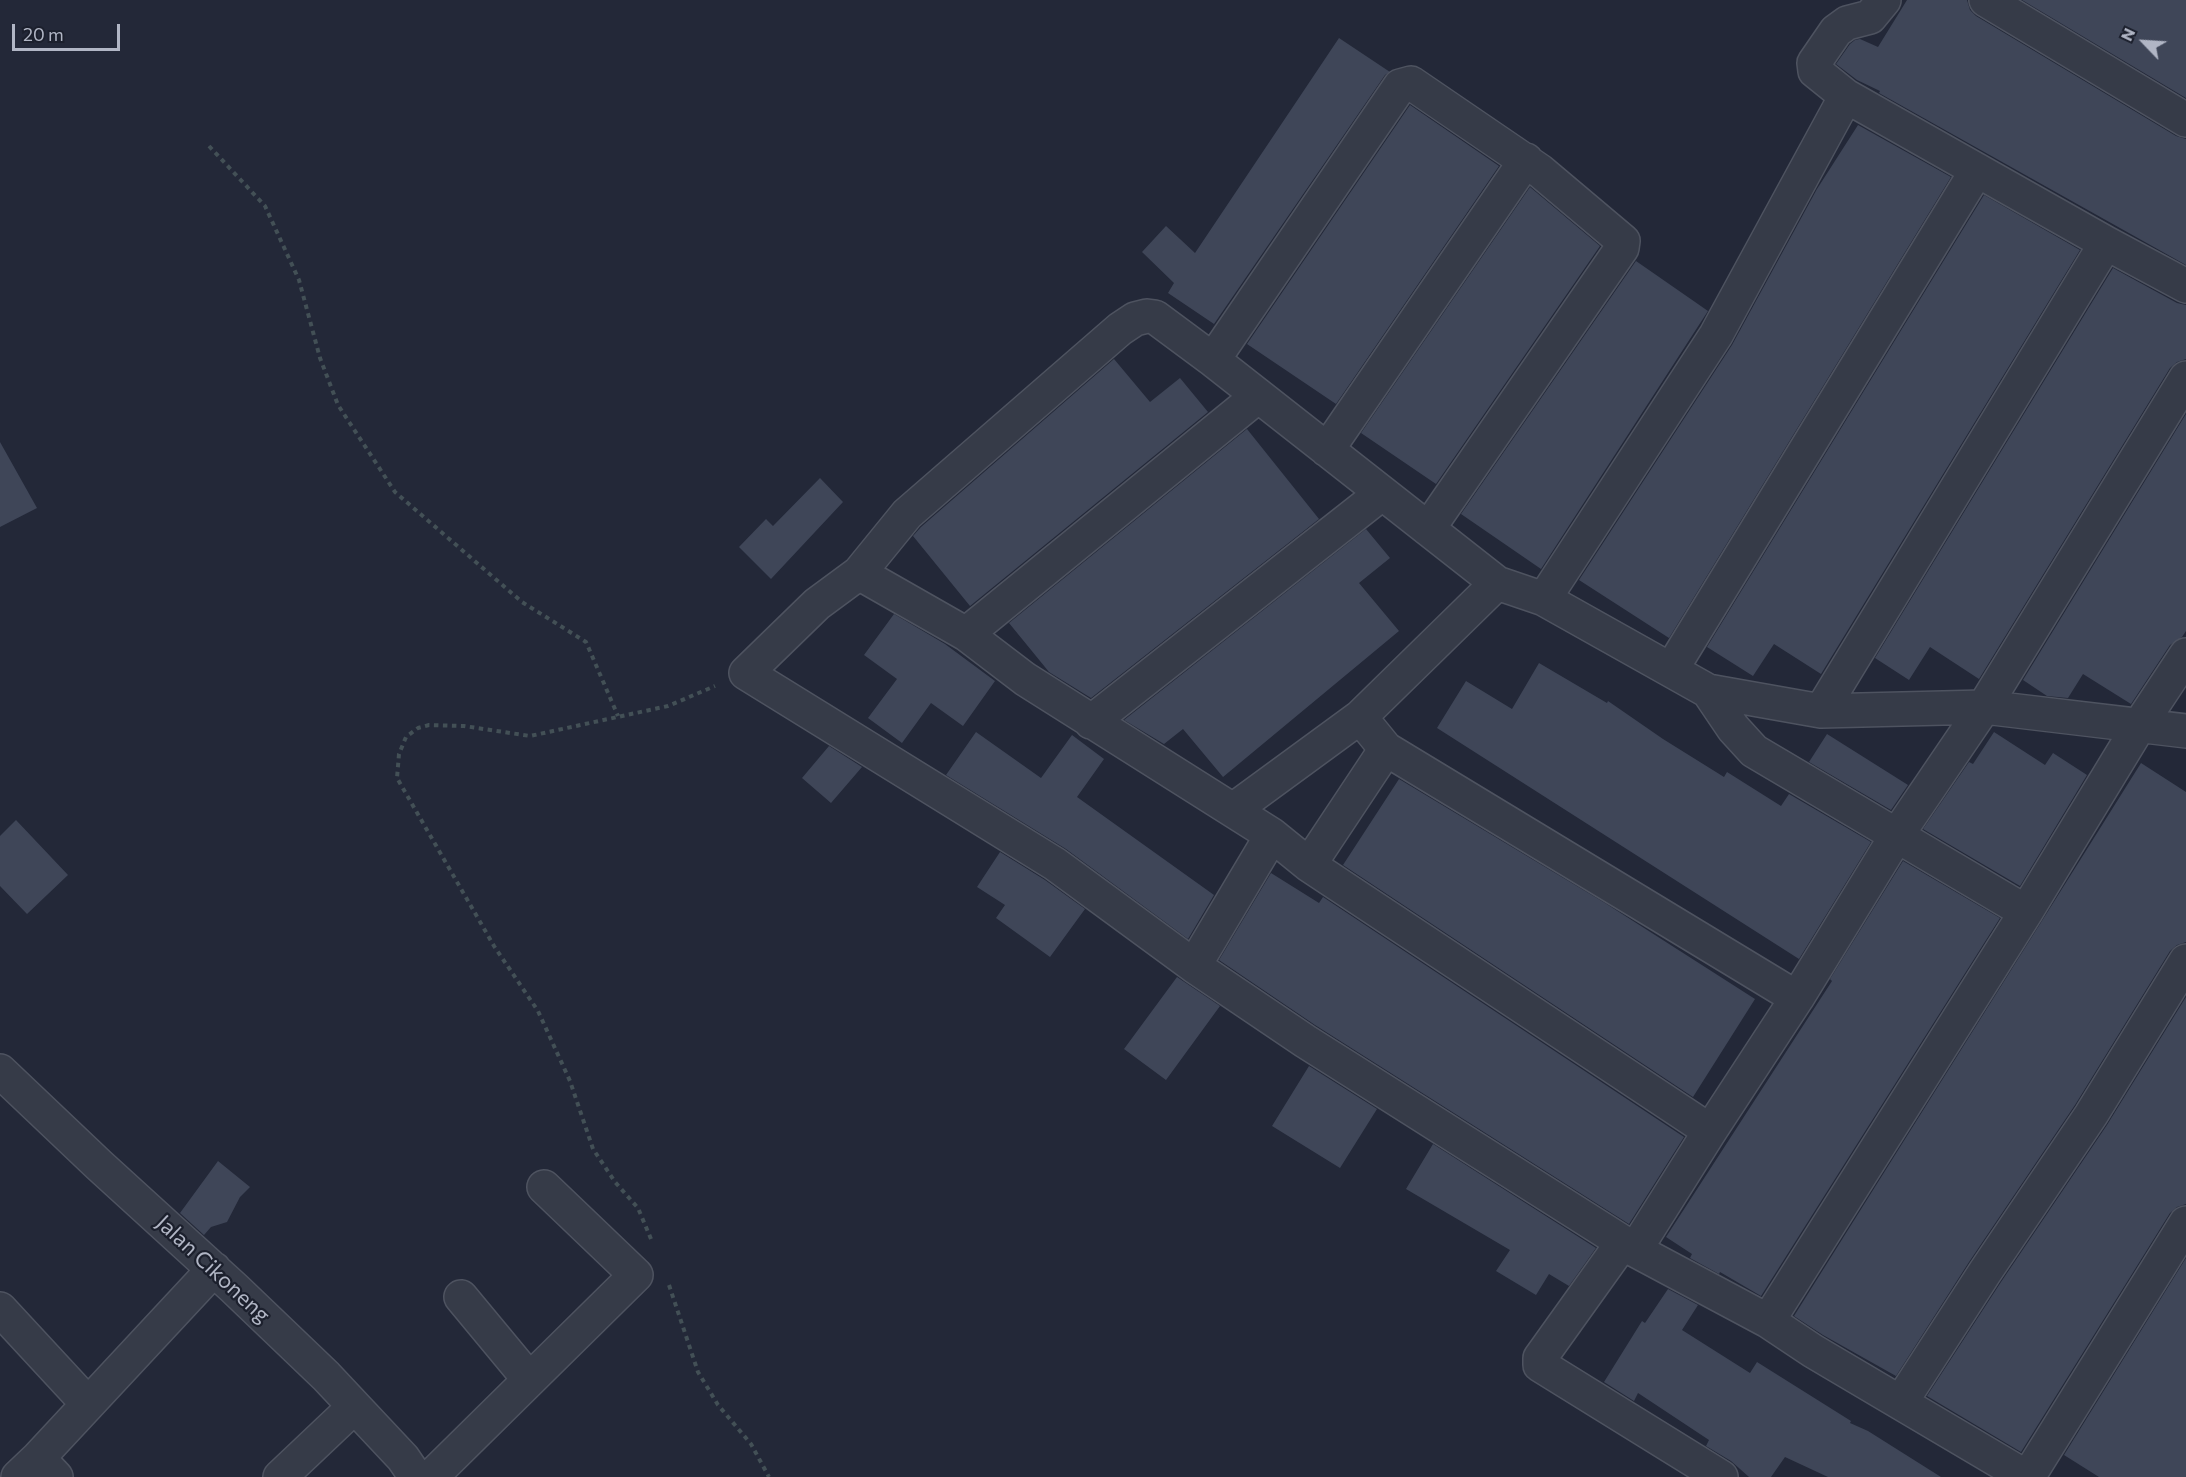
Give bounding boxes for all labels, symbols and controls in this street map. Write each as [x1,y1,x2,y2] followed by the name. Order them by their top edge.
[15,12,123,50] scale bar
[2114,12,2174,72] north arrow
[23,23,64,45] text: 20 m
[2116,25,2138,44] text: N
[151,1210,275,1328] street label: Jalan Cikoneng

